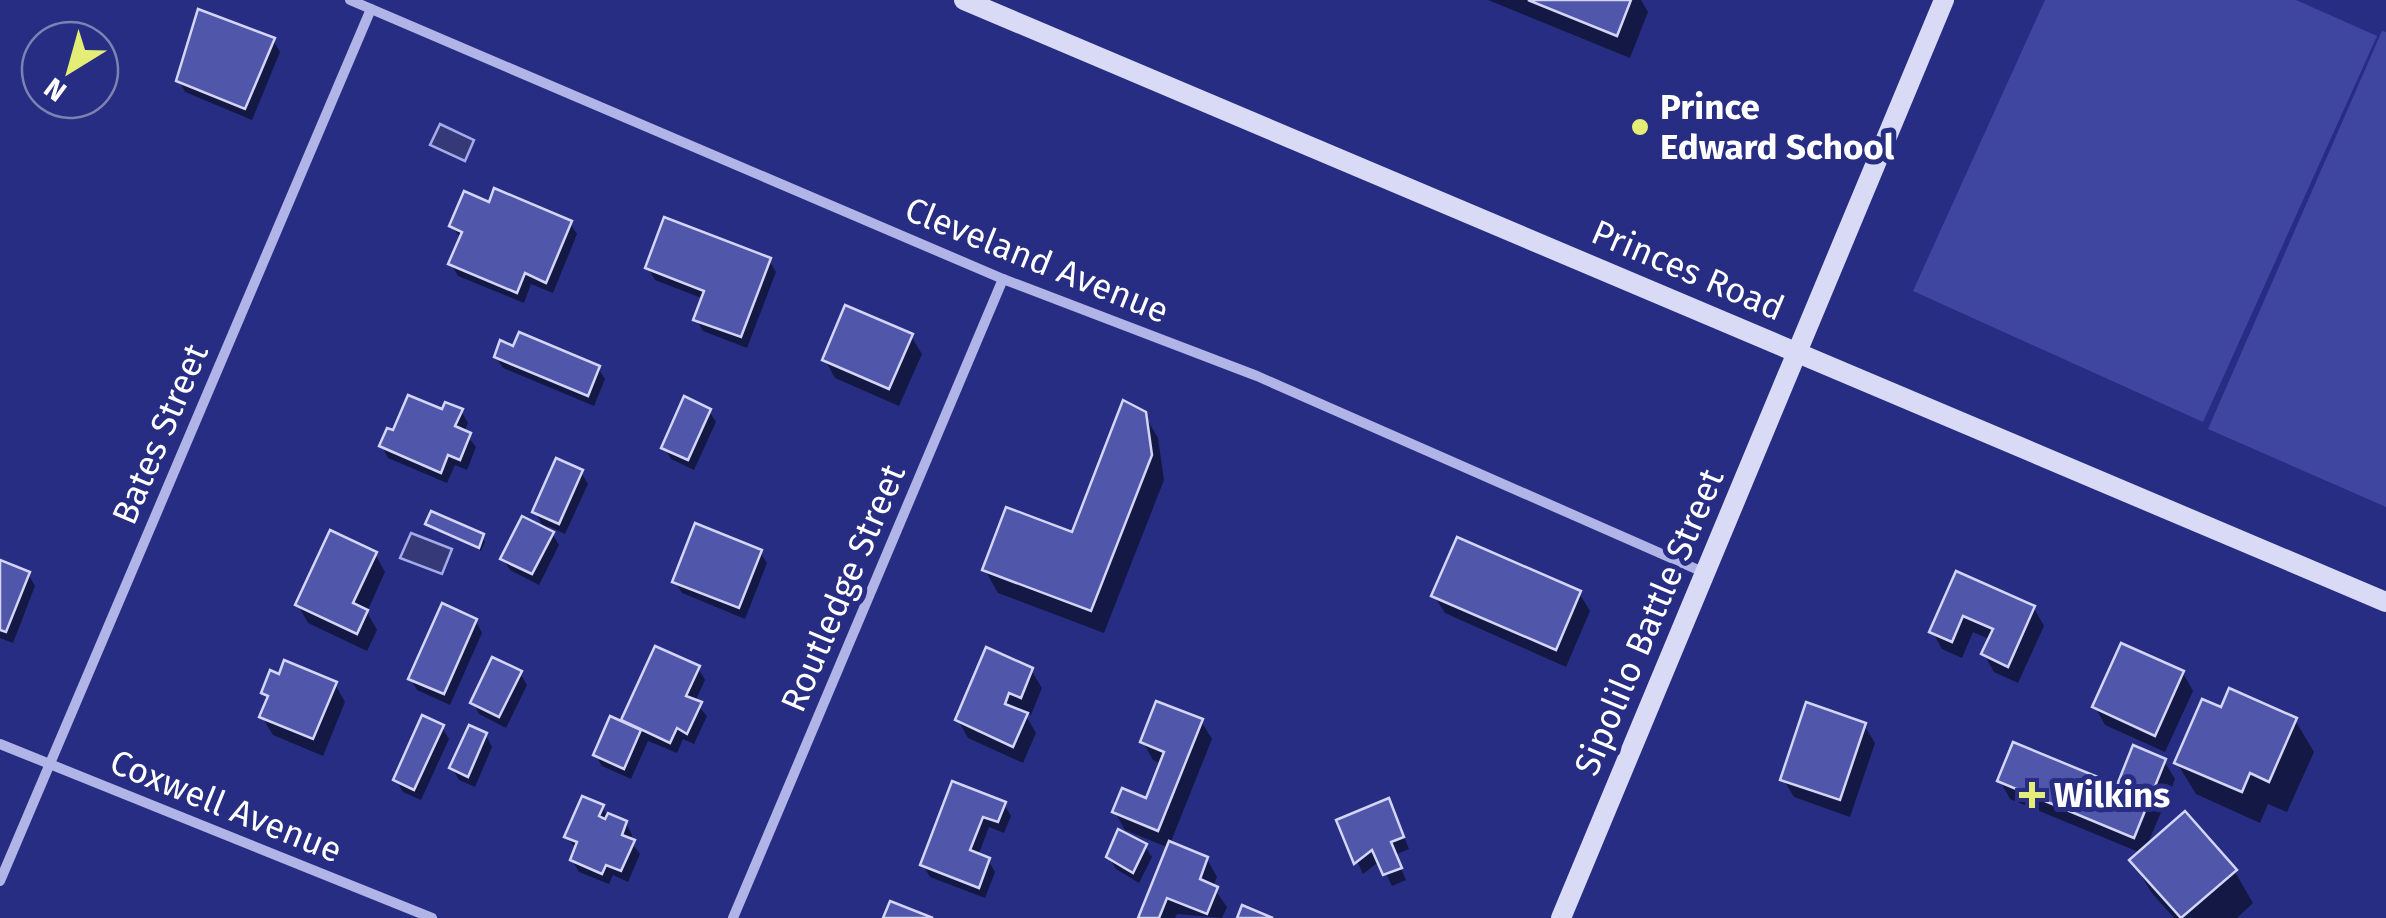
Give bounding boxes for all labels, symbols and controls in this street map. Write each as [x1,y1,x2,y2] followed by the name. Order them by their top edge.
[20,20,120,120] north arrow
[38,71,73,108] text: N
[1660,86,1895,168] place label: Prince Edward School
[1629,116,1651,138] marker: Prince Edward School
[899,188,1175,332] street label: Cleveland Avenue
[1585,211,1791,329] street label: Princes Road
[103,337,217,531] street label: Bates Street
[772,458,914,718] street label: Routledge Street
[1565,462,1733,782] street label: Sipolilo Battle Street
[104,740,348,872] street label: Coxwell Avenue
[2054,774,2170,816] place label: Wilkins
[2019,782,2045,808] marker: Wilkins

